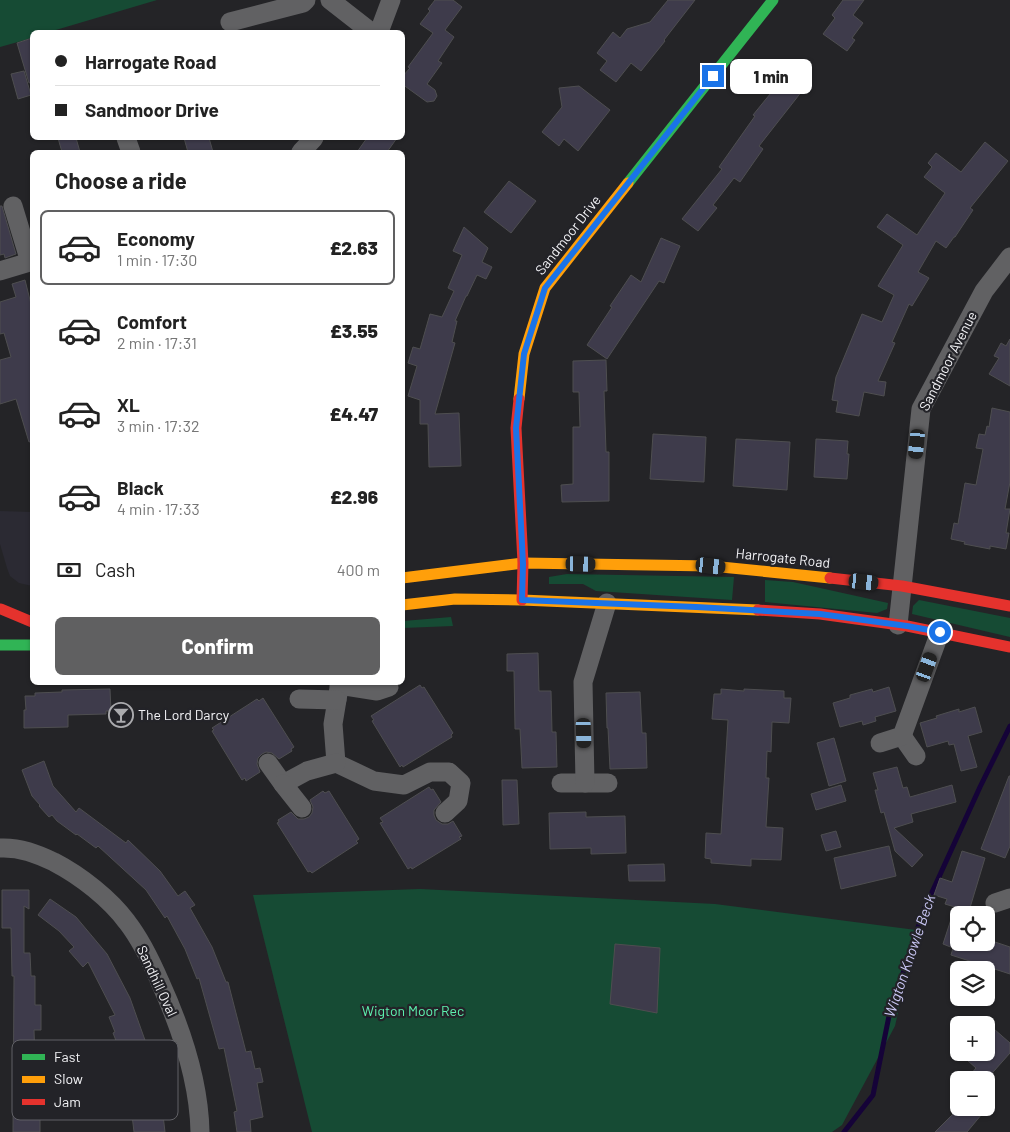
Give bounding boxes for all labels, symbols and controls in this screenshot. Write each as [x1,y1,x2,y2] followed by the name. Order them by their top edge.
[85,50,216,73] text: Harrogate Road
[730,58,813,94] callout: 1 min
[702,65,724,87] route end
[753,67,789,86] text: 1 min
[85,98,219,121] text: Sandmoor Drive
[55,167,187,193] text: Choose a ride
[531,192,604,278] street label: Sandmoor Drive
[57,225,102,270] icon: car
[117,227,195,250] text: Economy
[330,236,378,259] text: £2.63
[117,250,197,269] text: 1 min · 17:30
[57,308,102,353] icon: car
[915,308,980,413] street label: Sandmoor Avenue
[117,310,187,333] text: Comfort
[330,319,378,342] text: £3.55
[117,333,197,352] text: 2 min · 17:31
[57,391,102,436] icon: car
[117,393,140,416] text: XL
[330,402,378,425] text: £4.47
[117,416,200,435] text: 3 min · 17:32
[907,428,926,460] car
[57,474,102,519] icon: car
[117,476,164,499] text: Black
[330,485,378,508] text: £2.96
[117,499,200,518] text: 4 min · 17:33
[735,544,831,571] street label: Harrogate Road
[55,556,83,584] icon: cash
[565,556,596,572] car
[695,557,726,575] car
[95,558,136,581] text: Cash
[337,560,380,579] text: 400 m
[848,573,879,591] car
[55,617,380,675] button: Confirm
[929,621,951,643] route start
[914,650,939,684] car
[108,702,134,728] bar icon: The Lord Darcy
[138,706,230,723] place label: The Lord Darcy
[575,718,592,748] car
[880,891,939,1019] water label: Wigton Knowle Beck
[950,906,995,1116] map controls
[950,906,995,951] button: locate
[134,943,181,1019] street label: Sandhill Oval
[950,961,995,1006] button: layers
[362,1002,464,1019] park label: Wigton Moor Rec
[950,1016,995,1061] button: +
[12,1040,178,1120] legend
[54,1048,80,1065] text: Fast
[54,1070,83,1087] text: Slow
[950,1071,995,1116] button: −
[54,1093,81,1110] text: Jam

